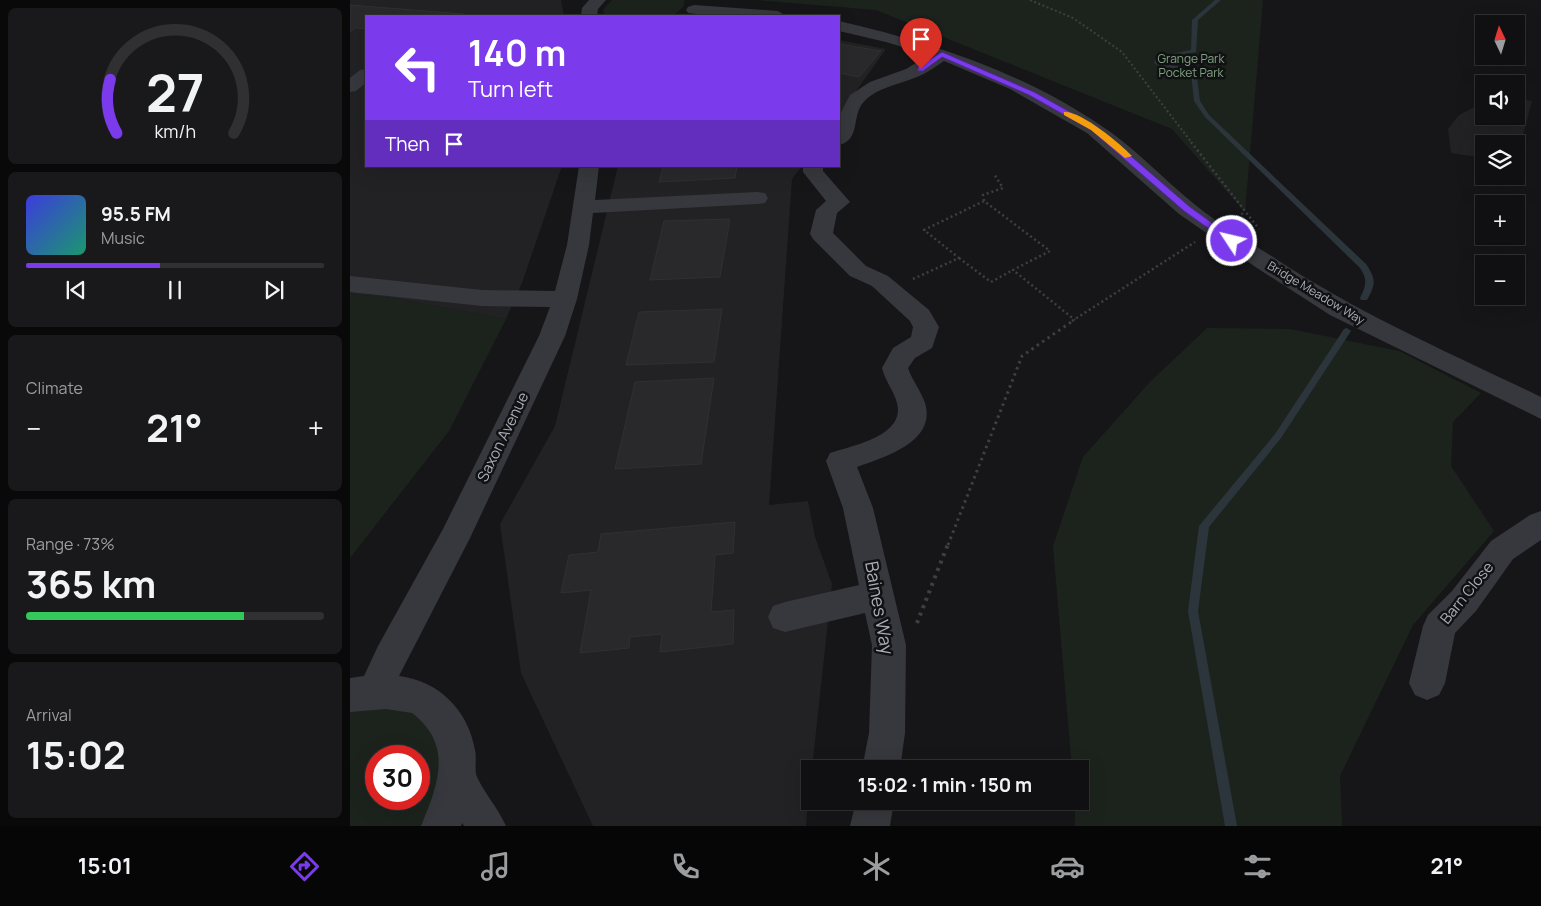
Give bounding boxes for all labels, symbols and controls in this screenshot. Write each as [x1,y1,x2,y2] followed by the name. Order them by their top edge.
[1475,15,1525,65] north arrow
[1475,15,1525,305] map controls
[900,18,942,69] pin
[907,25,935,53] icon: arrive
[468,29,566,77] text: 140 m
[385,35,450,100] icon: left
[1158,50,1225,81] park label: Grange Park Pocket Park
[146,57,204,128] text: 27
[468,74,553,104] text: Turn left
[1475,75,1525,125] button: sound
[154,119,196,143] text: km/h
[440,130,468,158] icon: arrive
[385,131,430,157] text: Then
[1475,135,1525,185] button: layers
[1475,195,1525,245] button: +
[101,201,171,227] text: 95.5 FM
[1205,214,1257,266] position arrow
[101,227,145,249] text: Music
[1475,255,1525,305] button: −
[1264,257,1369,329] street label: Bridge Meadow Way
[62,276,90,304] icon: previous
[161,276,189,304] icon: pause
[260,276,288,304] icon: next
[26,377,83,399] text: Climate
[472,388,533,485] street label: Saxon Avenue
[146,401,203,453] text: 21°
[26,409,41,447] text: −
[308,409,324,447] text: +
[26,533,115,555] text: Range · 73%
[26,557,156,609] text: 365 km
[1435,557,1498,628] street label: Barn Close
[860,559,900,657] street label: Baines Way
[26,704,72,726] text: Arrival
[26,728,126,780] text: 15:02
[365,745,430,810] speed limit sign: 30
[858,772,1032,798] text: 15:02 · 1 min · 150 m
[287,849,322,884] icon: directions
[478,849,513,884] icon: music
[668,849,703,884] icon: phone
[859,849,894,884] icon: climate
[1050,849,1085,884] icon: car
[1240,849,1275,884] icon: filters
[78,851,132,881] text: 15:01
[1431,851,1463,881] text: 21°

